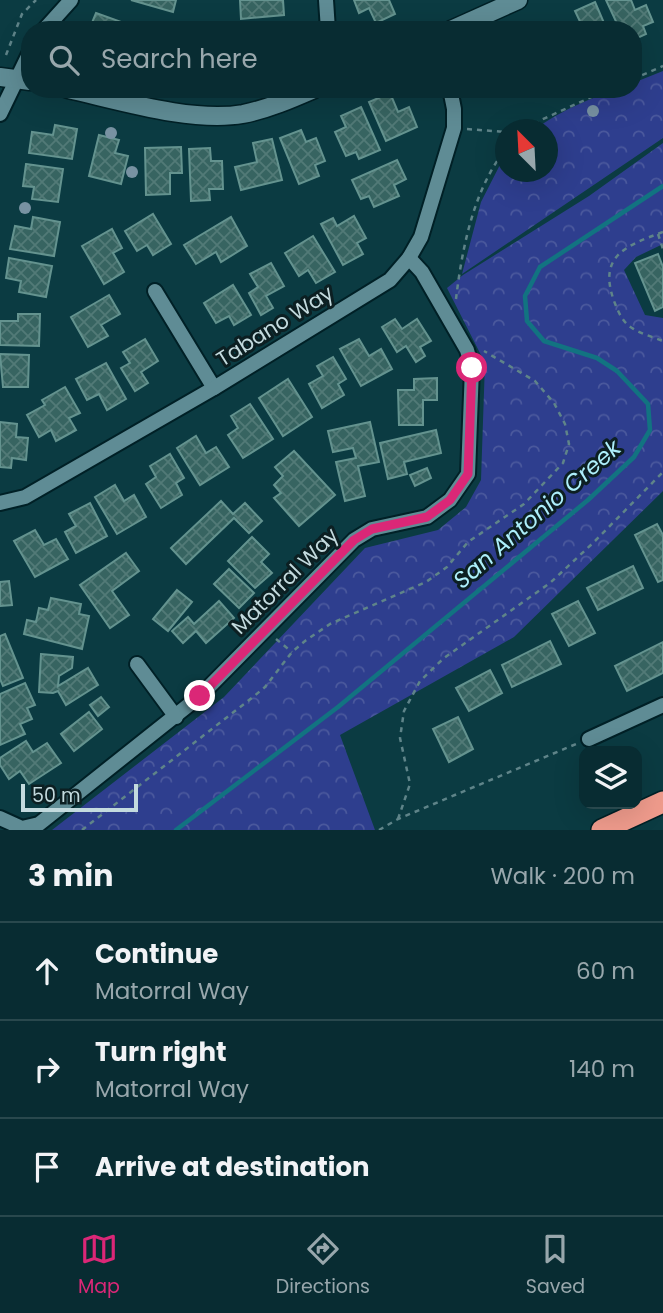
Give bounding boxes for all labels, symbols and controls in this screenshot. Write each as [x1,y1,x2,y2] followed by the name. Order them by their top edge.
[21,21,642,98] search box
[45,41,83,79] icon: search
[101,41,258,77] text: Search here
[495,119,558,182] north arrow
[211,278,339,373] street label: Tabano Way
[456,352,487,383] route start
[446,431,629,596] water label: San Antonio Creek
[225,521,345,641] street label: Matorral Way
[184,680,215,711] route end
[579,746,642,809] map controls
[579,746,642,809] button: layers
[21,781,138,813] scale bar
[32,782,81,809] text: 50 m
[28,854,113,897] text: 3 min
[490,860,635,892] text: Walk · 200 m
[95,936,218,972] text: Continue
[28,952,66,990] icon: ahead
[576,955,635,987] text: 60 m
[95,975,249,1007] text: Matorral Way
[95,1034,227,1070] text: Turn right
[28,1050,66,1088] icon: right
[569,1053,635,1085] text: 140 m
[95,1073,249,1105] text: Matorral Way
[28,1148,66,1186] icon: arrive
[95,1149,370,1185] text: Arrive at destination
[78,1230,120,1301] tab: Map
[276,1230,370,1301] tab: Directions
[526,1230,585,1301] tab: Saved

